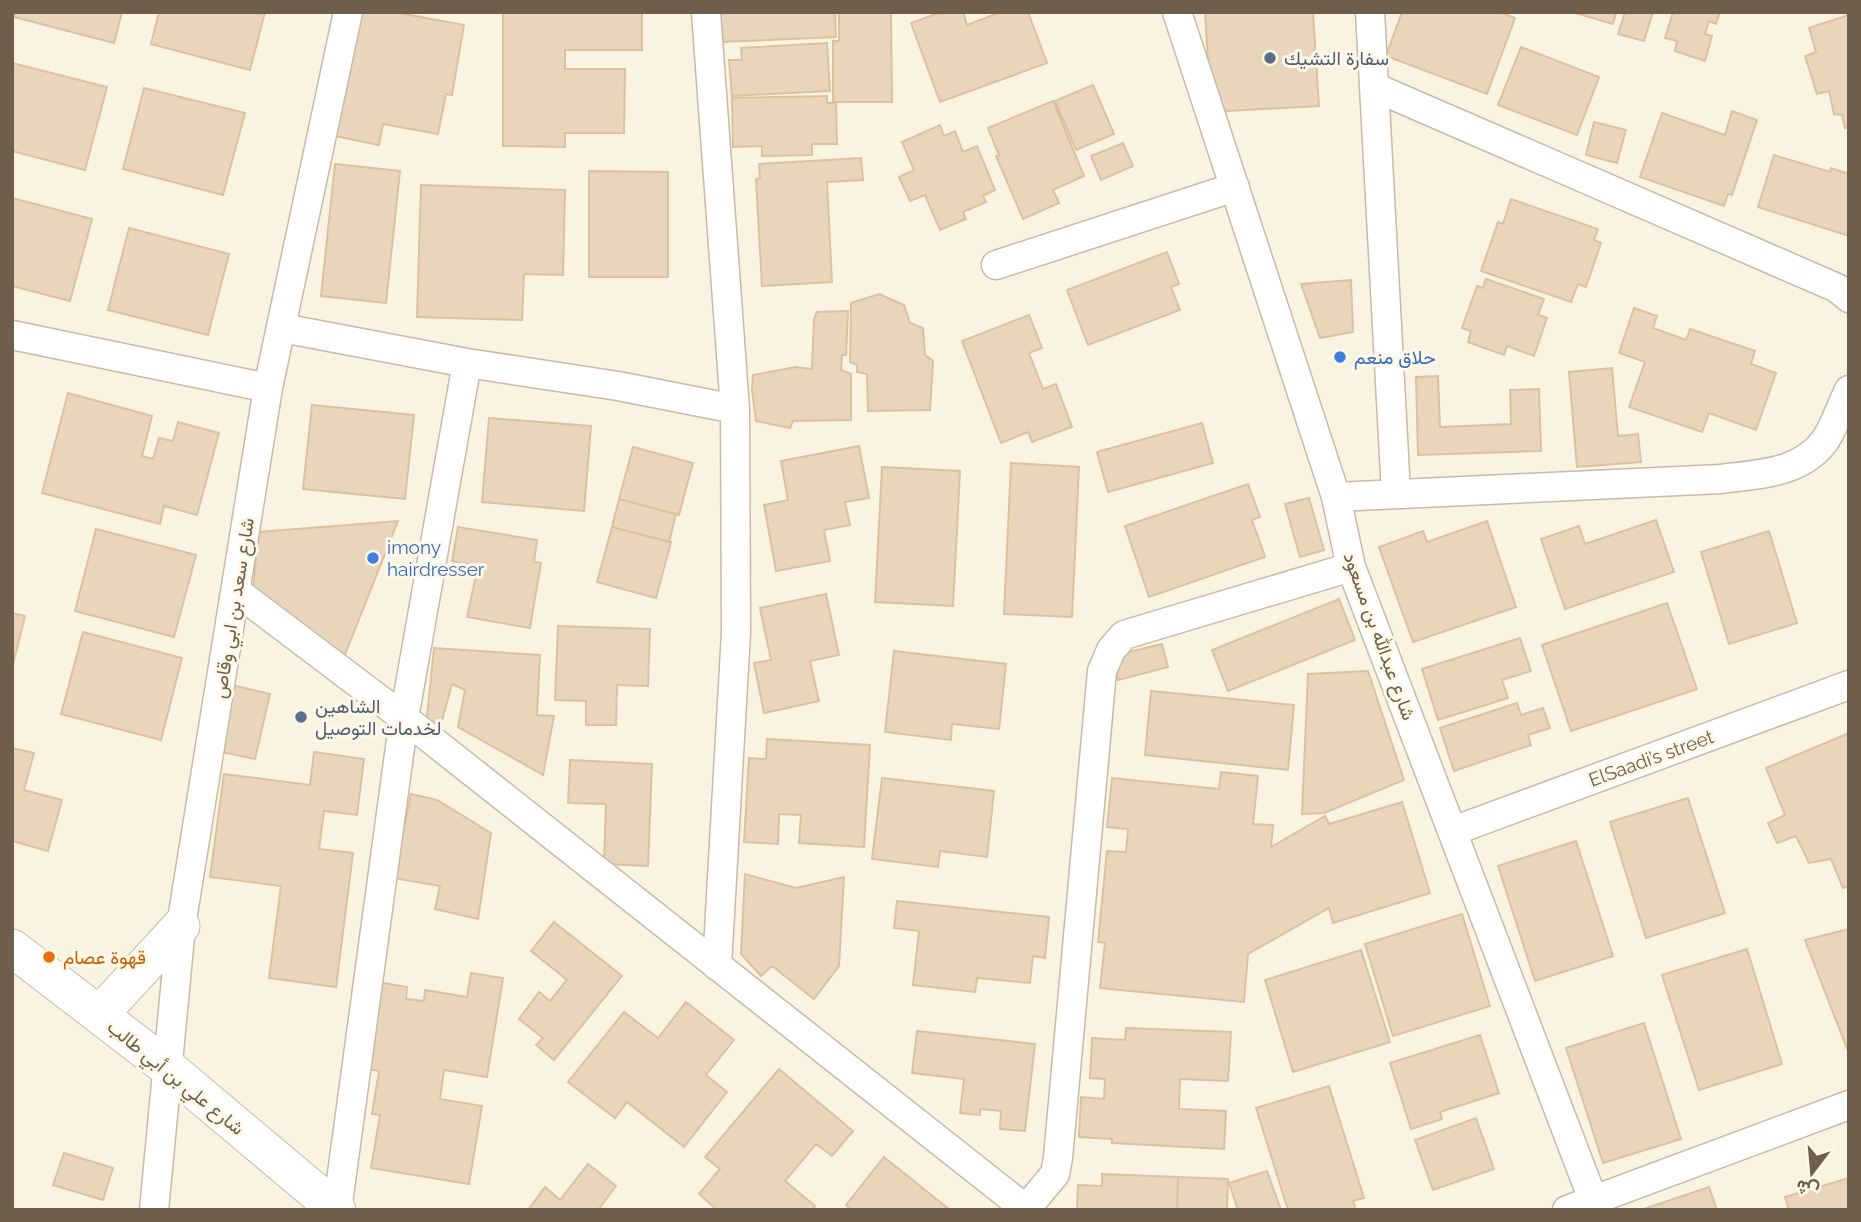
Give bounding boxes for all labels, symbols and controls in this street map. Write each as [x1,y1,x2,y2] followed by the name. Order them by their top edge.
[1284,47,1389,70] place label: سفارة التشيك
[1262,50,1278,66] marker: سفارة التشيك
[1354,346,1436,370] place label: حلاق منعم
[1332,349,1348,365] marker: حلاق منعم
[208,516,263,701] street label: شارع سعد بن ابي وقاص
[387,536,485,580] place label: imony hairdresser
[1337,549,1421,724] street label: شارع عبدالله بن مسعود
[365,550,381,566] marker: imony hairdresser
[315,695,441,740] place label: الشاهين لخدمات التوصيل
[293,709,309,725] marker: الشاهين لخدمات التوصيل
[1586,725,1717,791] street label: ElSaadi’s street
[63,946,146,970] place label: قهوة عصام
[41,949,57,965] marker: قهوة عصام
[100,1015,249,1143] street label: شارع علي بن أبي طالب
[1777,1138,1847,1208] north arrow
[1793,1175,1822,1203] text: ش

